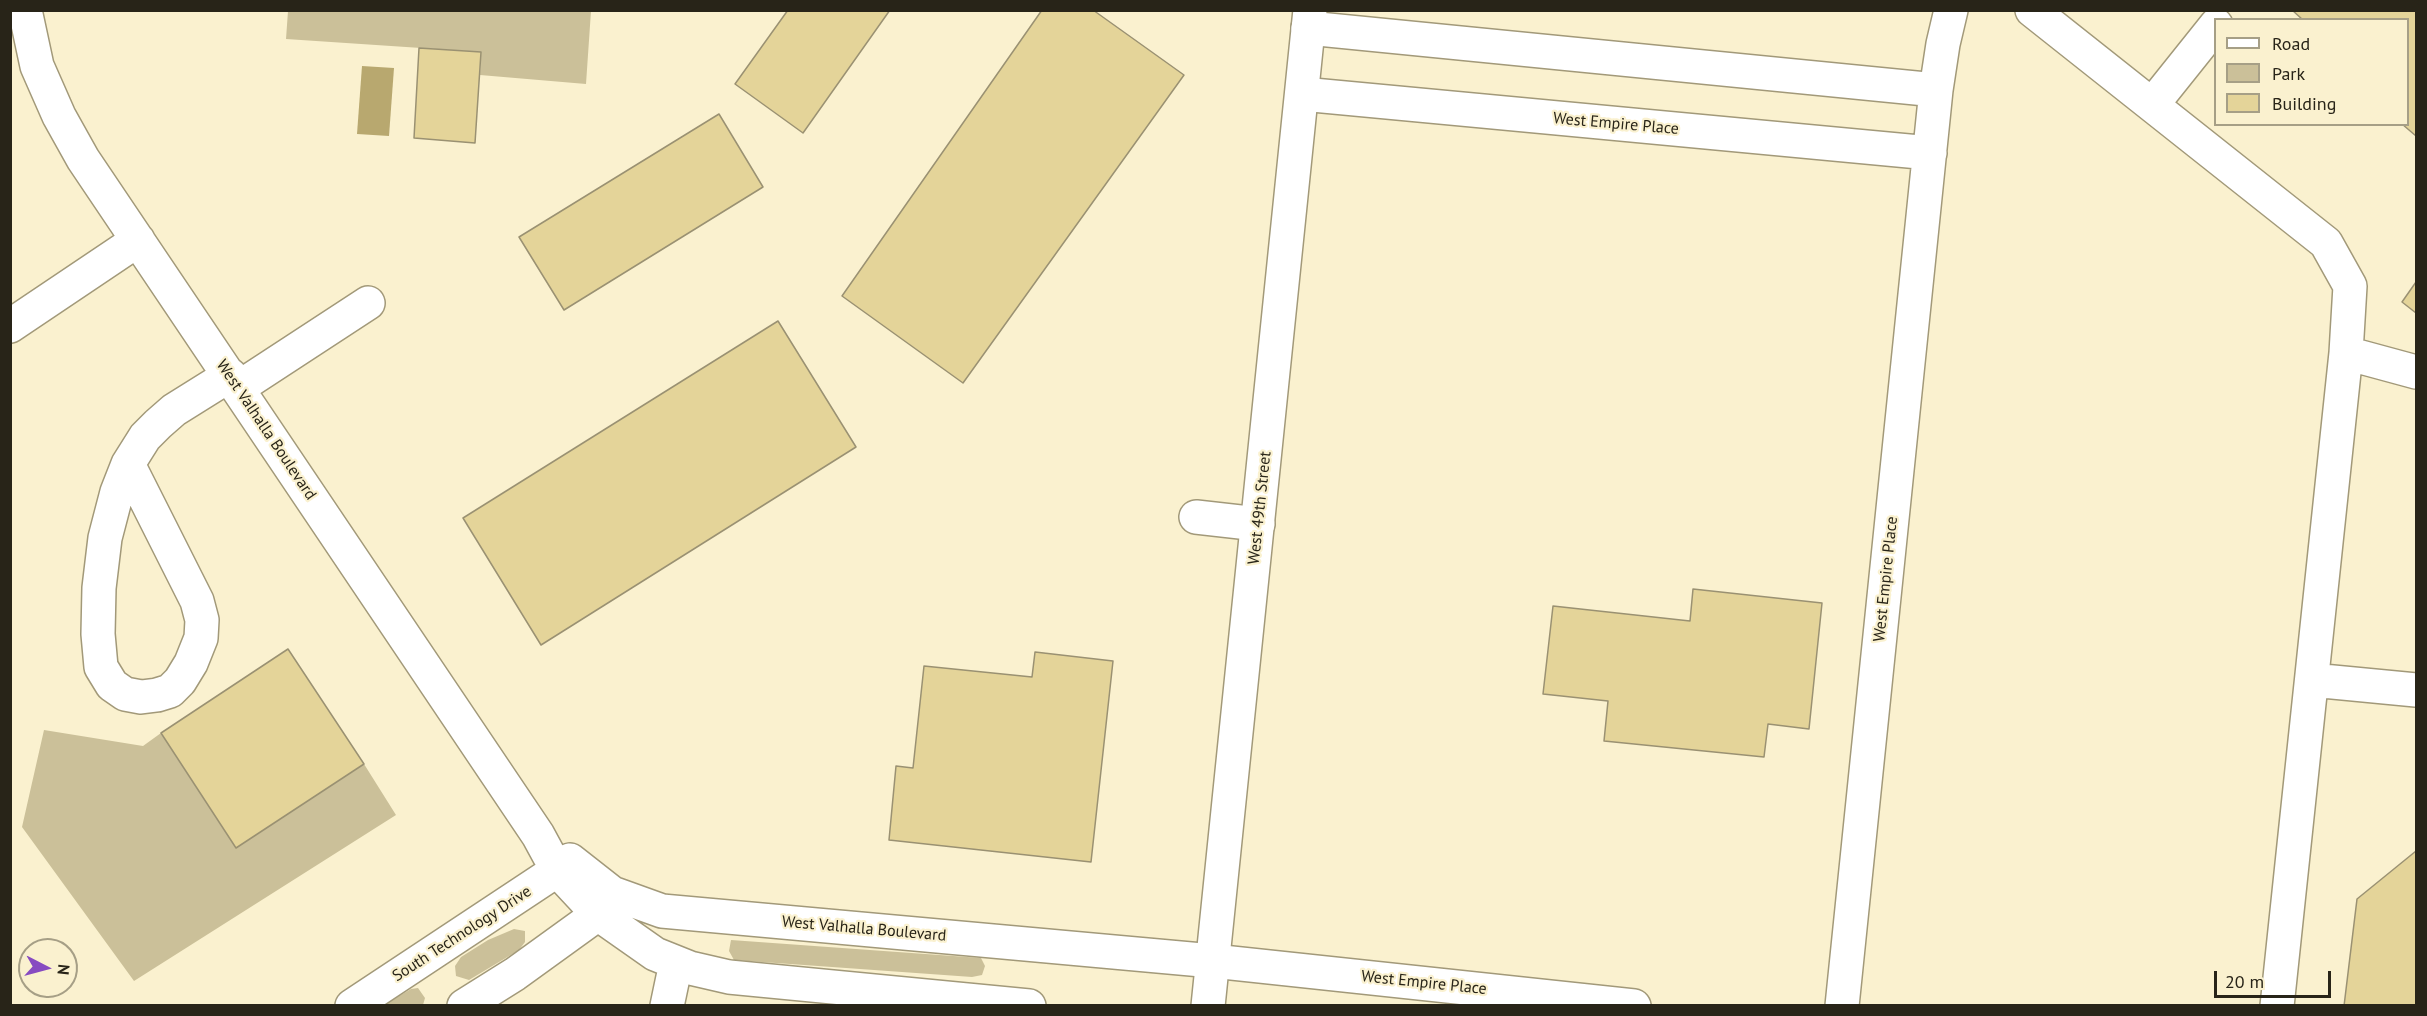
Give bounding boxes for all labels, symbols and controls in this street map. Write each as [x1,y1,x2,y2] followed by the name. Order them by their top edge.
[2214,18,2409,126] legend
[2272,32,2310,55] text: Road
[2272,62,2305,85] text: Park
[2272,92,2336,115] text: Building
[1552,109,1680,139] street label: West Empire Place
[212,356,320,504] street label: West Valhalla Boulevard
[1245,450,1275,566] street label: West 49th Street
[1870,515,1902,643] street label: West Empire Place
[389,882,535,986] street label: South Technology Drive
[781,912,947,946] street label: West Valhalla Boulevard
[18,938,78,998] north arrow
[2217,959,2334,997] scale bar
[53,963,74,976] text: N
[1360,967,1488,999] street label: West Empire Place
[2225,970,2264,993] text: 20 m

